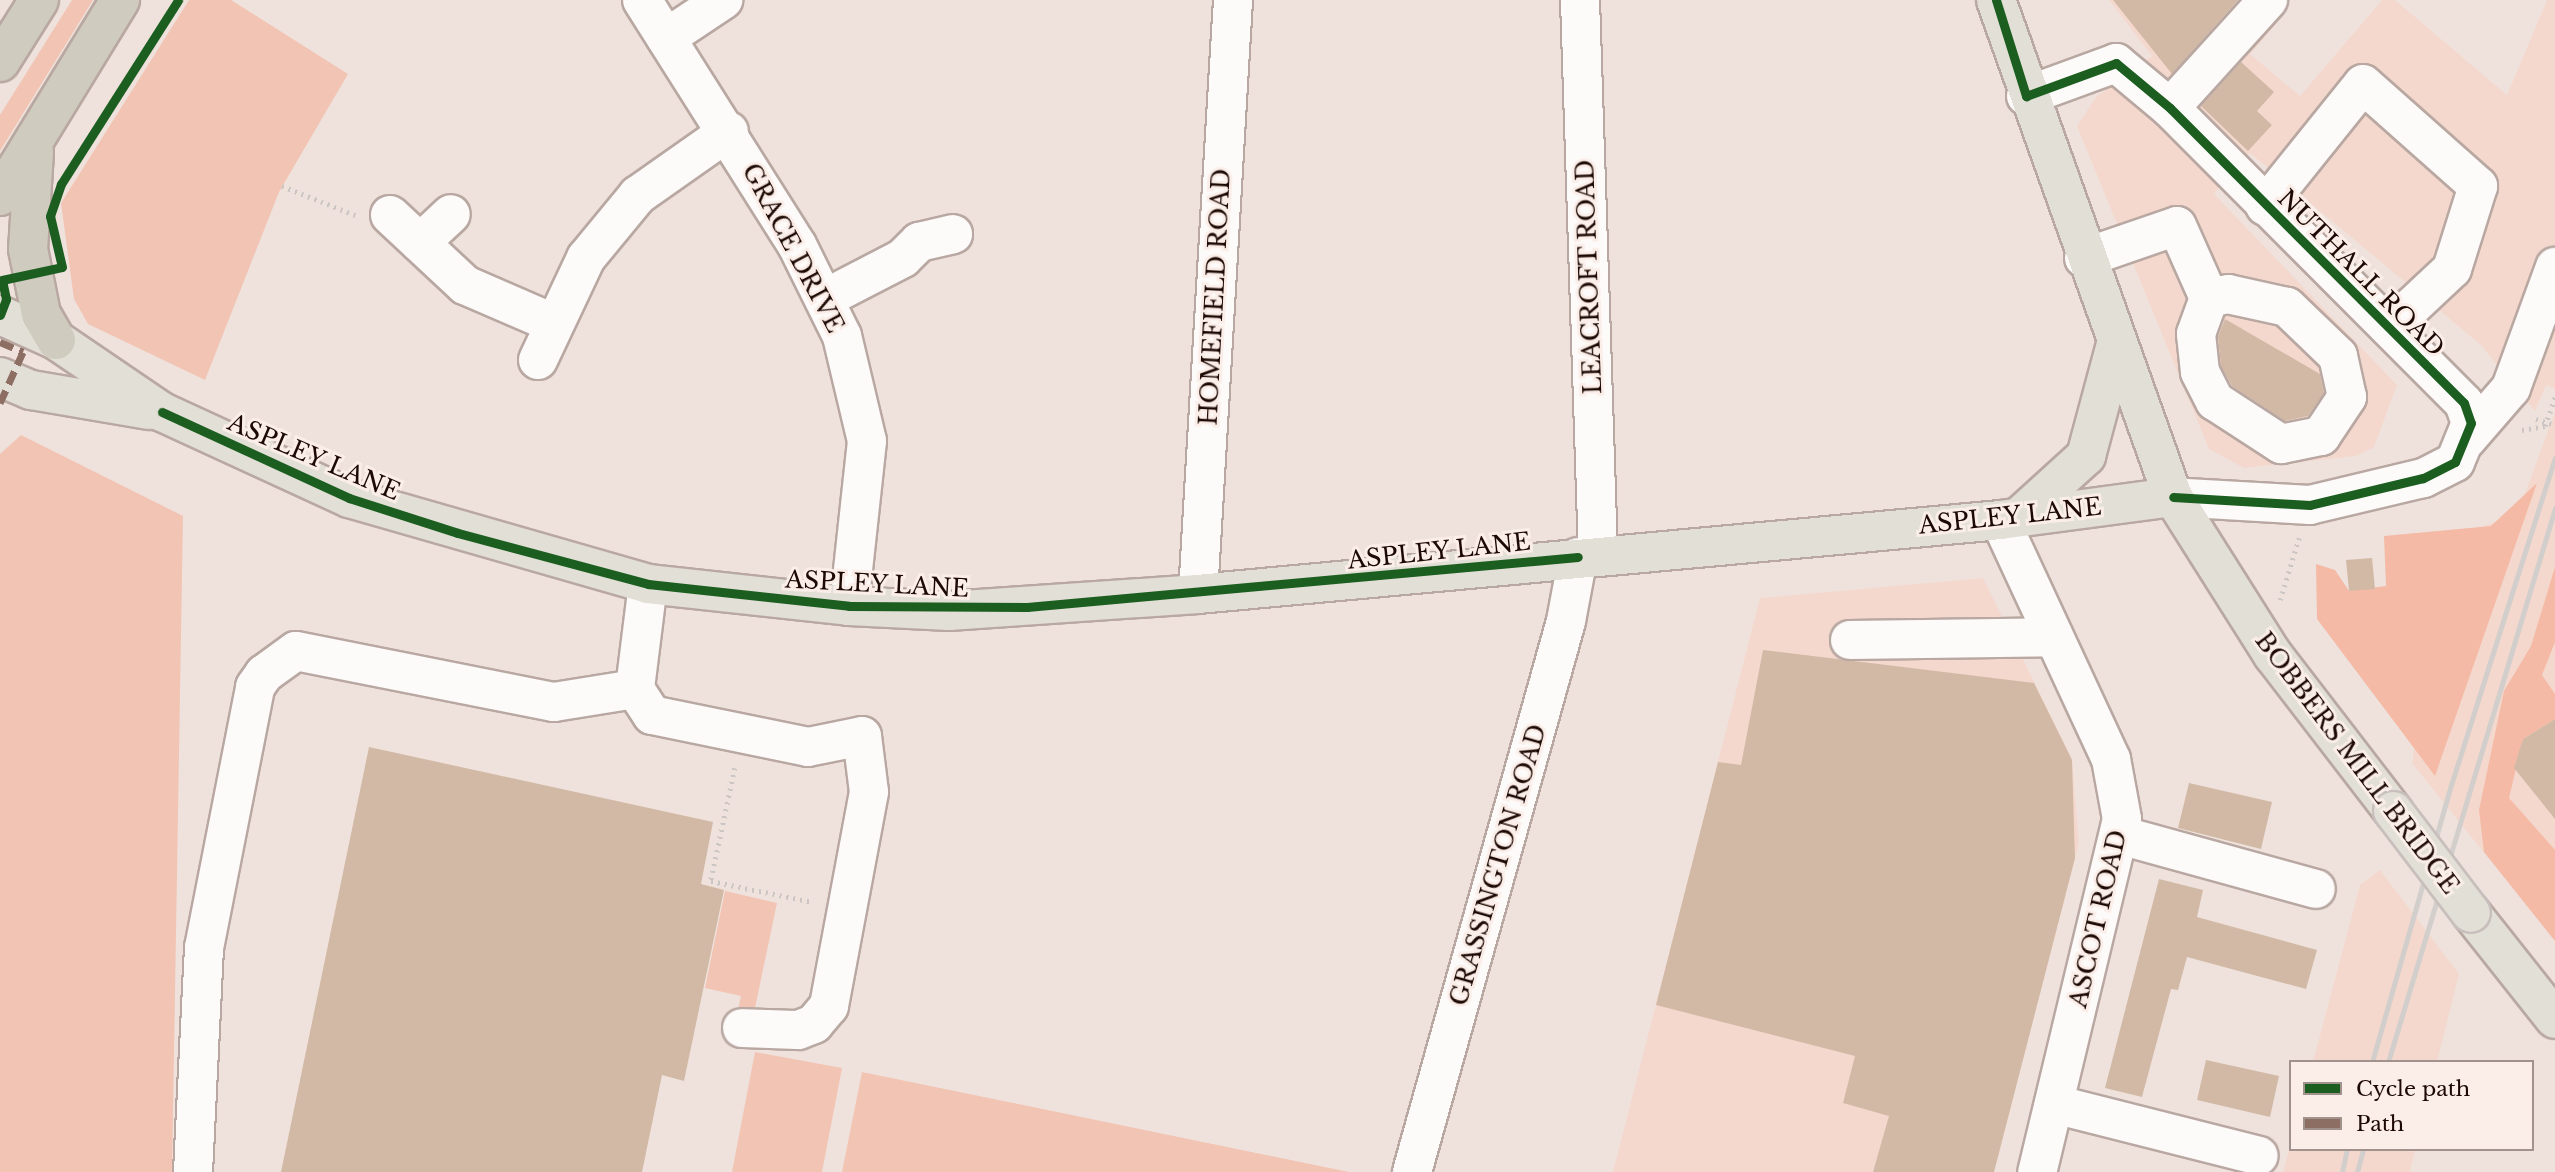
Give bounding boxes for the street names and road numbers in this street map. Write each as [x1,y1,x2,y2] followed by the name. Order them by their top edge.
[736,159,850,337] street label: GRACE DRIVE
[1571,159,1607,395] street label: LEACROFT ROAD
[1194,168,1236,426] street label: HOMEFIELD ROAD
[2272,184,2450,362] street label: NUTHALL ROAD
[223,408,405,506] street label: ASPLEY LANE
[1917,492,2103,540] street label: ASPLEY LANE
[1346,527,1532,575] street label: ASPLEY LANE
[784,565,970,603] street label: ASPLEY LANE
[2249,626,2465,900] street label: BOBBERS MILL BRIDGE
[1444,721,1552,1009] street label: GRASSINGTON ROAD
[2063,827,2133,1011] street label: ASCOT ROAD

